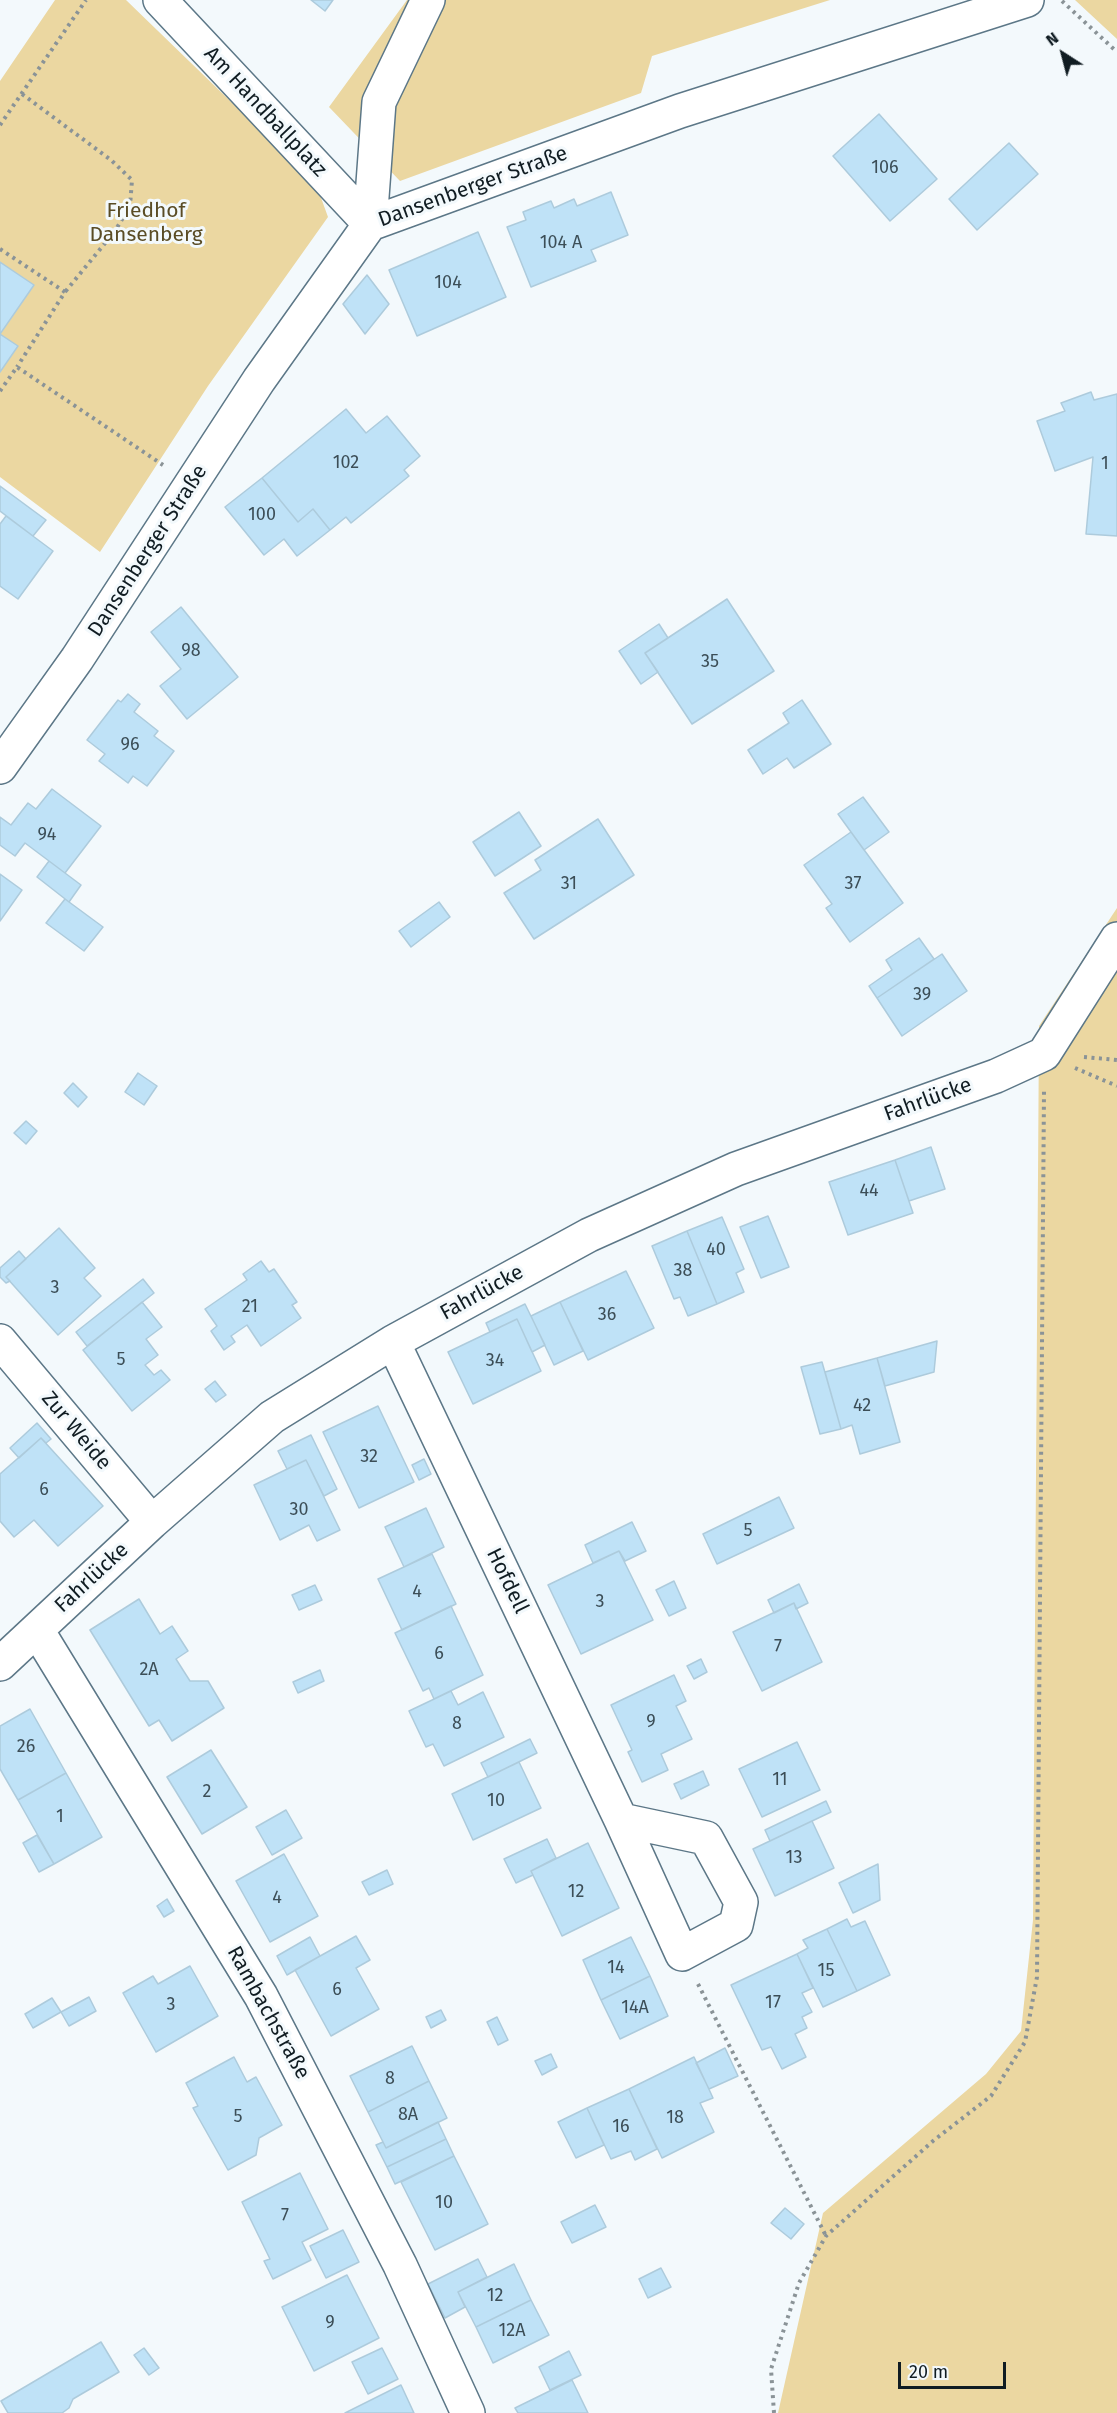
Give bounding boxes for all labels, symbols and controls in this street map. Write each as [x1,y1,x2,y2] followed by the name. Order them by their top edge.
[1033,24,1093,84] north arrow
[1042,28,1062,50] text: N
[198,42,332,182] street label: Am Handballplatz
[375,141,571,233] street label: Dansenberger Straße
[871,157,899,179] house number: 106
[89,198,203,248] park label: Friedhof Dansenberg
[540,232,582,254] house number: 104 A
[434,272,462,294] house number: 104
[333,452,359,474] house number: 102
[1101,453,1109,475] house number: 1
[83,460,213,642] street label: Dansenberger Straße
[248,504,276,526] house number: 100
[181,640,201,662] house number: 98
[701,651,719,673] house number: 35
[120,734,140,756] house number: 96
[38,824,56,846] house number: 94
[561,873,577,895] house number: 31
[845,873,861,895] house number: 37
[913,984,931,1006] house number: 39
[881,1073,975,1127] street label: Fahrlücke
[859,1180,879,1202] house number: 44
[706,1239,726,1261] house number: 40
[436,1260,528,1326] street label: Fahrlücke
[674,1260,692,1282] house number: 38
[51,1277,59,1299] house number: 3
[242,1296,258,1318] house number: 21
[598,1304,616,1326] house number: 36
[116,1349,126,1371] house number: 5
[486,1350,504,1372] house number: 34
[36,1387,116,1475] street label: Zur Weide
[853,1395,871,1417] house number: 42
[360,1446,378,1468] house number: 32
[39,1479,49,1501] house number: 6
[289,1499,309,1521] house number: 30
[743,1520,753,1542] house number: 5
[50,1538,134,1618] street label: Fahrlücke
[480,1544,534,1618] street label: Hofdell
[412,1581,422,1603] house number: 4
[596,1591,604,1613] house number: 3
[774,1636,782,1658] house number: 7
[434,1643,444,1665] house number: 6
[139,1659,159,1681] house number: 2A
[646,1711,656,1733] house number: 9
[452,1713,462,1735] house number: 8
[17,1736,35,1758] house number: 26
[772,1769,788,1791] house number: 11
[203,1781,211,1803] house number: 2
[487,1790,505,1812] house number: 10
[56,1806,64,1828] house number: 1
[786,1847,802,1869] house number: 13
[568,1881,584,1903] house number: 12
[272,1887,282,1909] house number: 4
[221,1942,315,2084] street label: Rambachstraße
[607,1957,625,1979] house number: 14
[818,1960,834,1982] house number: 15
[332,1979,342,2001] house number: 6
[765,1992,781,2014] house number: 17
[167,1994,175,2016] house number: 3
[621,1997,649,2019] house number: 14A
[385,2068,395,2090] house number: 8
[398,2104,418,2126] house number: 8A
[233,2106,243,2128] house number: 5
[666,2107,684,2129] house number: 18
[612,2116,630,2138] house number: 16
[435,2192,453,2214] house number: 10
[281,2205,289,2227] house number: 7
[487,2285,503,2307] house number: 12
[325,2312,335,2334] house number: 9
[498,2320,526,2342] house number: 12A
[901,2350,1009,2388] scale bar
[909,2361,948,2383] text: 20 m

